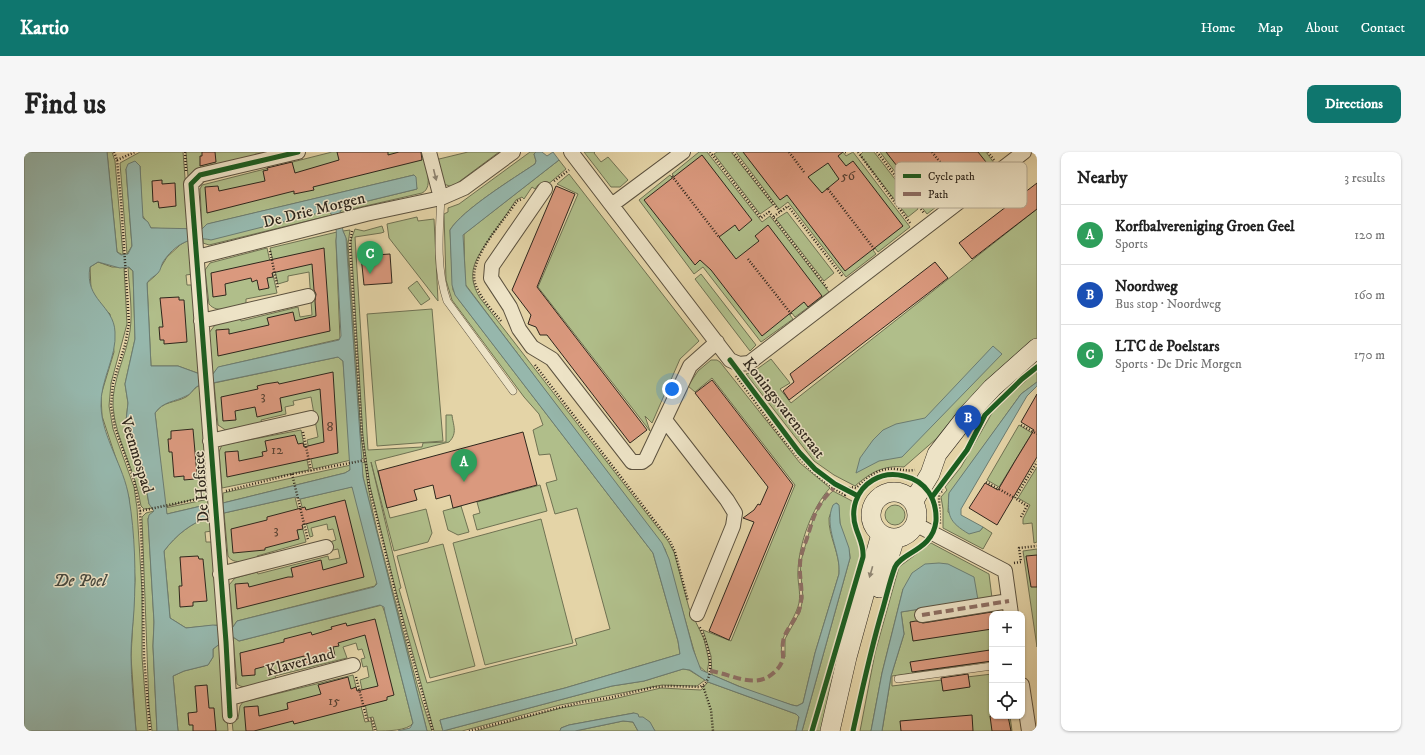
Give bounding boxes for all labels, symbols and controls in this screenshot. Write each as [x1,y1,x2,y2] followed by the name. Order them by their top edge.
[20,17,69,40] text: Kartio
[1201,19,1235,37] text: Home
[1257,19,1283,37] text: Map
[1305,19,1339,37] text: About
[1361,19,1405,37] text: Contact
[1307,85,1401,123] button: Directions
[24,87,106,122] text: Find us
[895,162,1027,208] legend
[841,167,856,185] house number: 56
[1077,167,1127,189] text: Nearby
[432,169,438,181] one-way arrow
[928,170,975,184] text: Cycle path
[1344,170,1385,186] text: 3 results
[261,187,368,232] street label: De Drie Morgen
[928,188,949,202] text: Path
[1115,217,1295,236] text: Korfbalvereniging Groen Geel
[1086,227,1094,243] text: A
[1354,227,1385,243] text: 120 m
[1115,236,1148,252] text: Sports
[357,241,383,274] pin: C
[1115,277,1178,296] text: Noordweg
[1086,287,1094,303] text: B
[1354,287,1385,303] text: 160 m
[1115,296,1221,312] text: Bus stop · Noordweg
[1115,337,1219,356] text: LTC de Poelstars
[1086,347,1094,363] text: C
[1354,347,1385,363] text: 170 m
[738,353,830,463] street label: Koningsvarenstraat
[1115,356,1242,372] text: Sports · De Drie Morgen
[662,379,682,399] your location
[260,387,266,405] house number: 3
[955,405,981,438] pin: B
[116,413,158,496] street label: Veenmospad
[326,418,334,436] house number: 8
[271,441,283,459] house number: 12
[451,449,477,482] pin: A
[188,450,213,523] street label: De Hofstee
[273,521,279,539] house number: 3
[867,566,873,578] one-way arrow
[53,570,108,592] water label: De Poel
[989,611,1025,719] map controls
[989,611,1025,647] button: +
[264,643,336,681] street label: Klaverland
[989,647,1025,683] button: −
[989,683,1025,719] button: locate
[328,692,340,710] house number: 15

